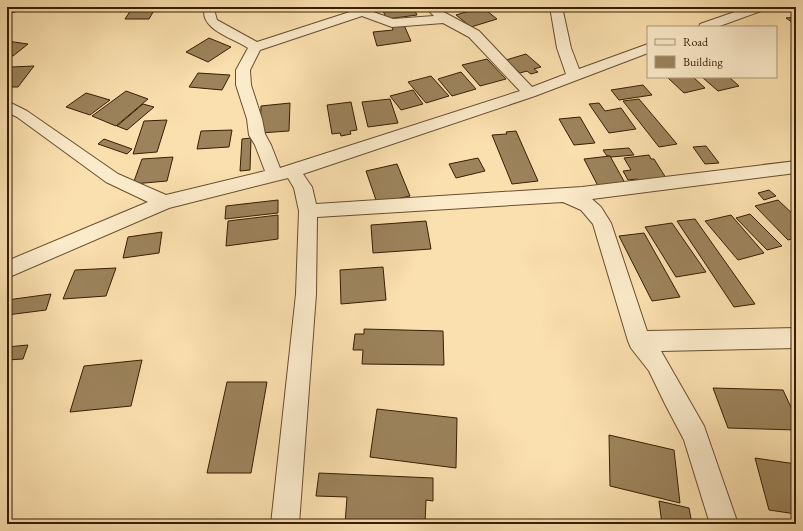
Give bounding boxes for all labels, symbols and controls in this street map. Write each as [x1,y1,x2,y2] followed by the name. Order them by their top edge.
[647,26,777,78] legend
[683,34,709,50] text: Road
[683,54,724,70] text: Building

